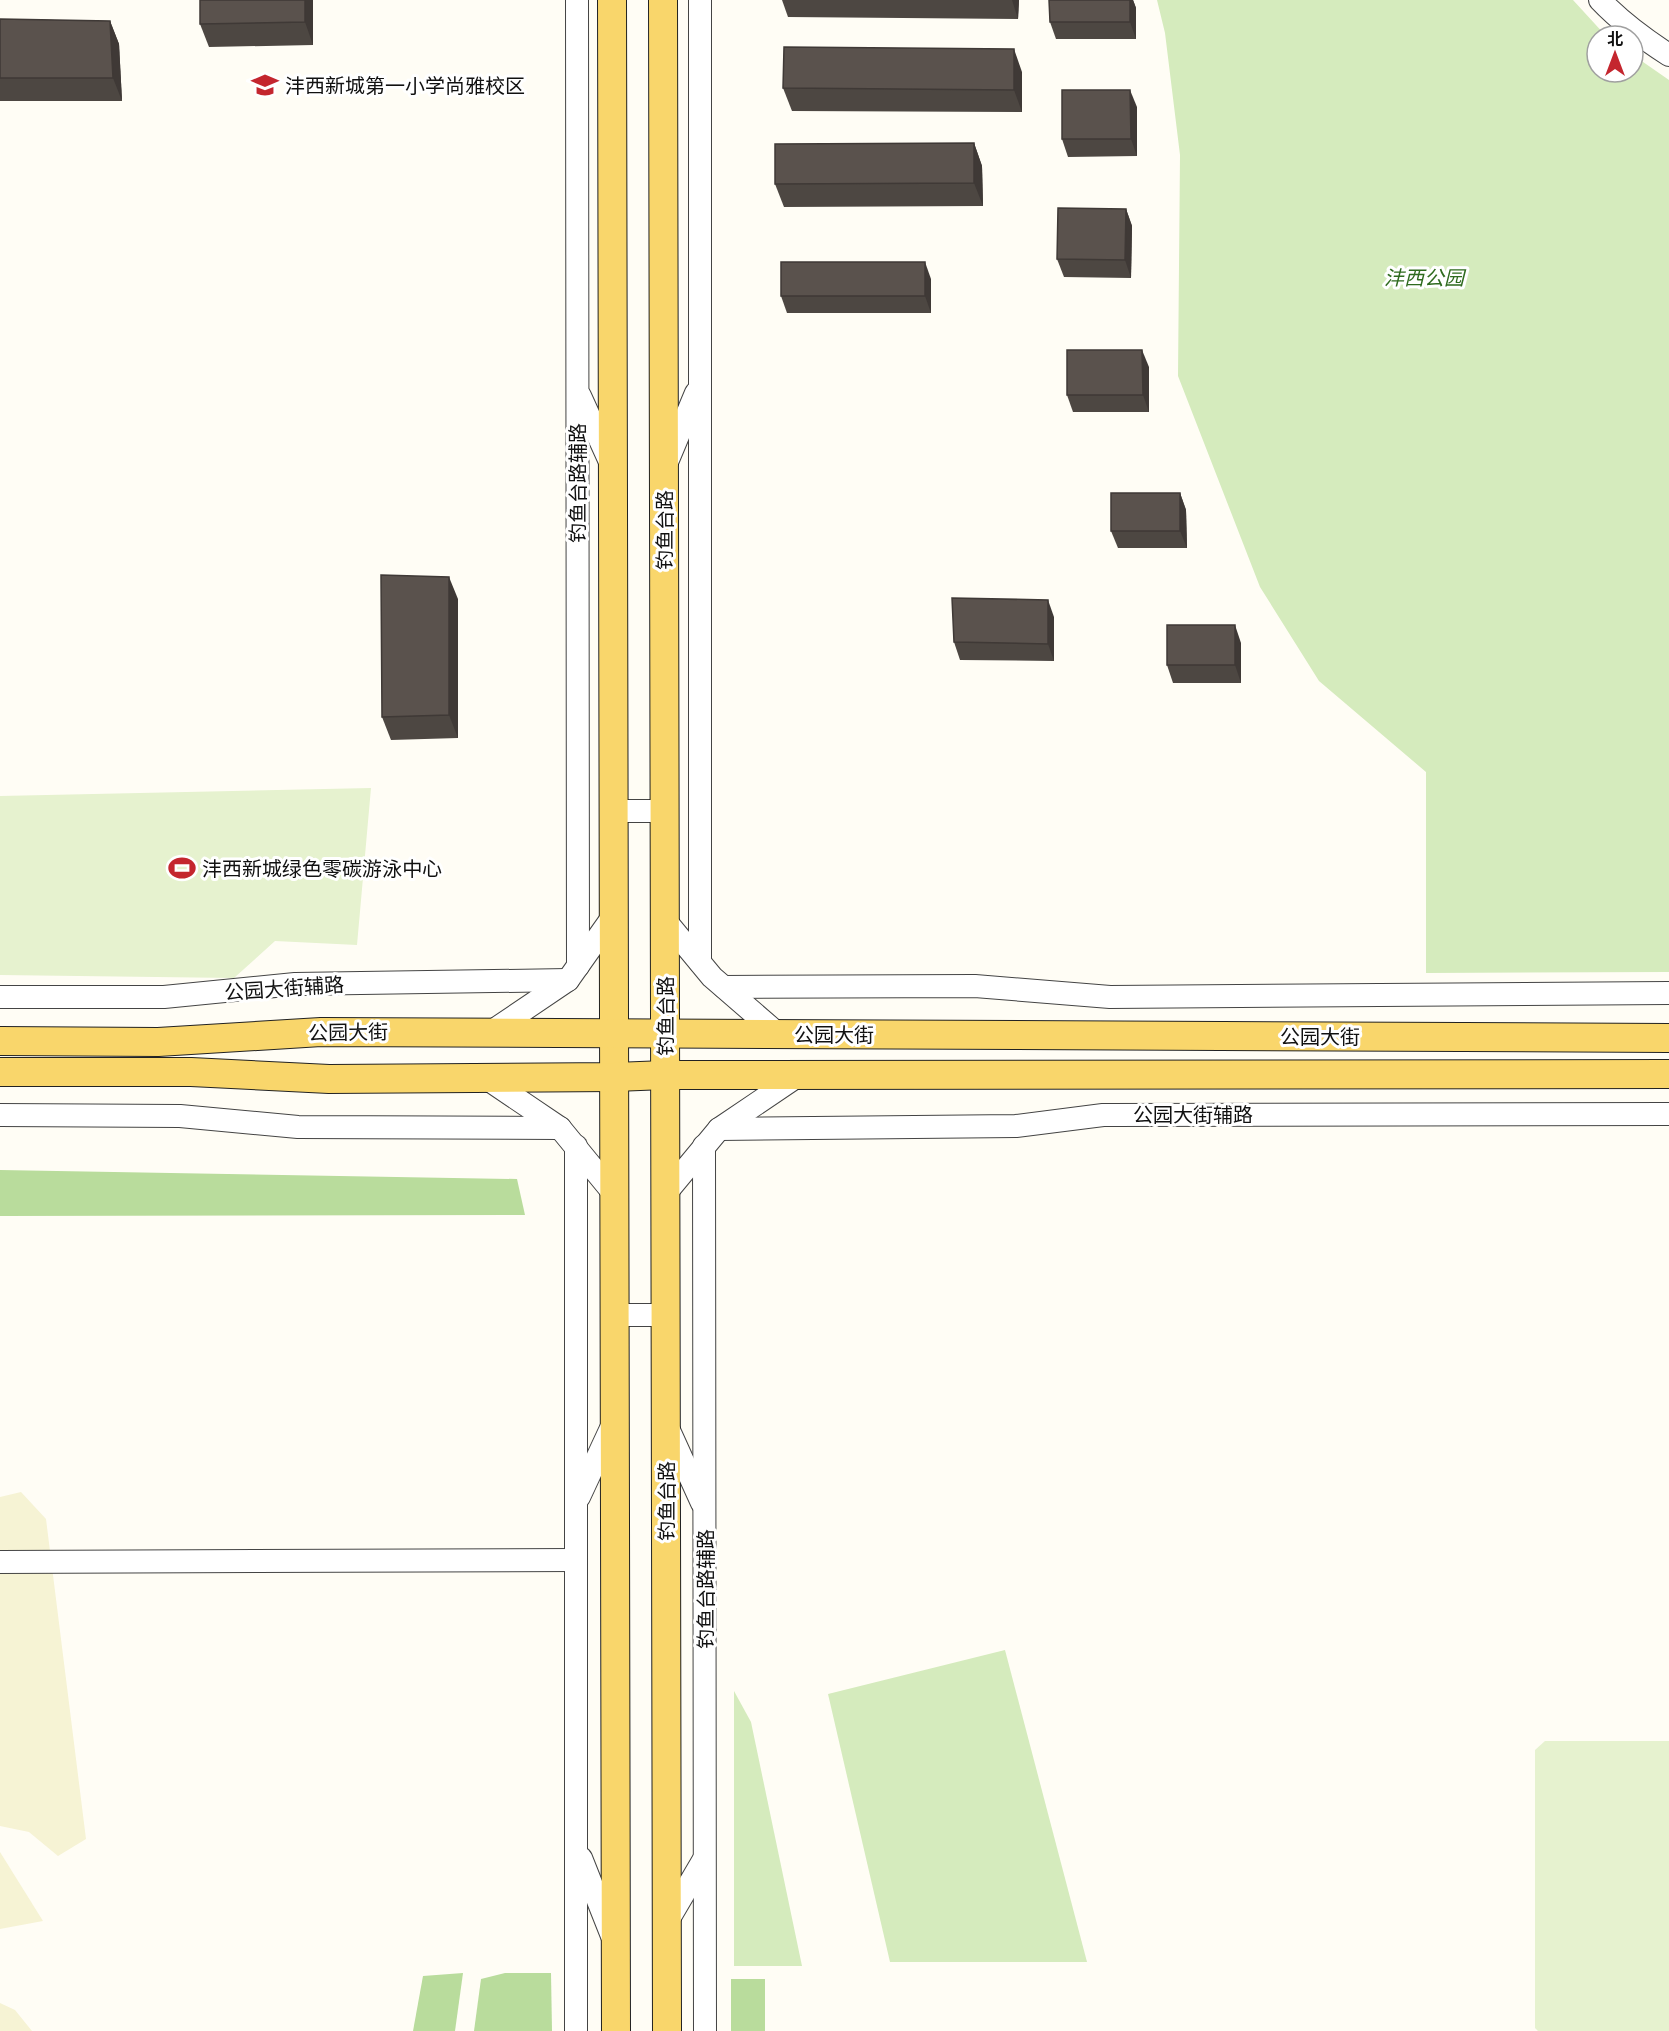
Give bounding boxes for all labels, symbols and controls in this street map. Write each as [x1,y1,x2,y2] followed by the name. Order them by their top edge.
[1585,24,1645,84] north arrow
[1607,29,1623,49] text: 北
[250,70,280,100] school or university icon: 沣西新城第一小学尚雅校区
[285,73,525,98] place label: 沣西新城第一小学尚雅校区
[1384,265,1467,290] park label: 沣西公园
[565,423,590,543] street label: 钓鱼台路辅路
[652,490,677,570] street label: 钓鱼台路
[167,853,197,883] sports icon: 沣西新城绿色零碳游泳中心
[202,856,442,881] place label: 沣西新城绿色零碳游泳中心
[223,971,345,1005] street label: 公园大街辅路
[653,976,678,1056] street label: 钓鱼台路
[308,1019,388,1045] street label: 公园大街
[794,1022,874,1047] street label: 公园大街
[1280,1024,1360,1049] street label: 公园大街
[1133,1102,1253,1127] street label: 公园大街辅路
[654,1461,679,1541] street label: 钓鱼台路
[693,1529,718,1649] street label: 钓鱼台路辅路

